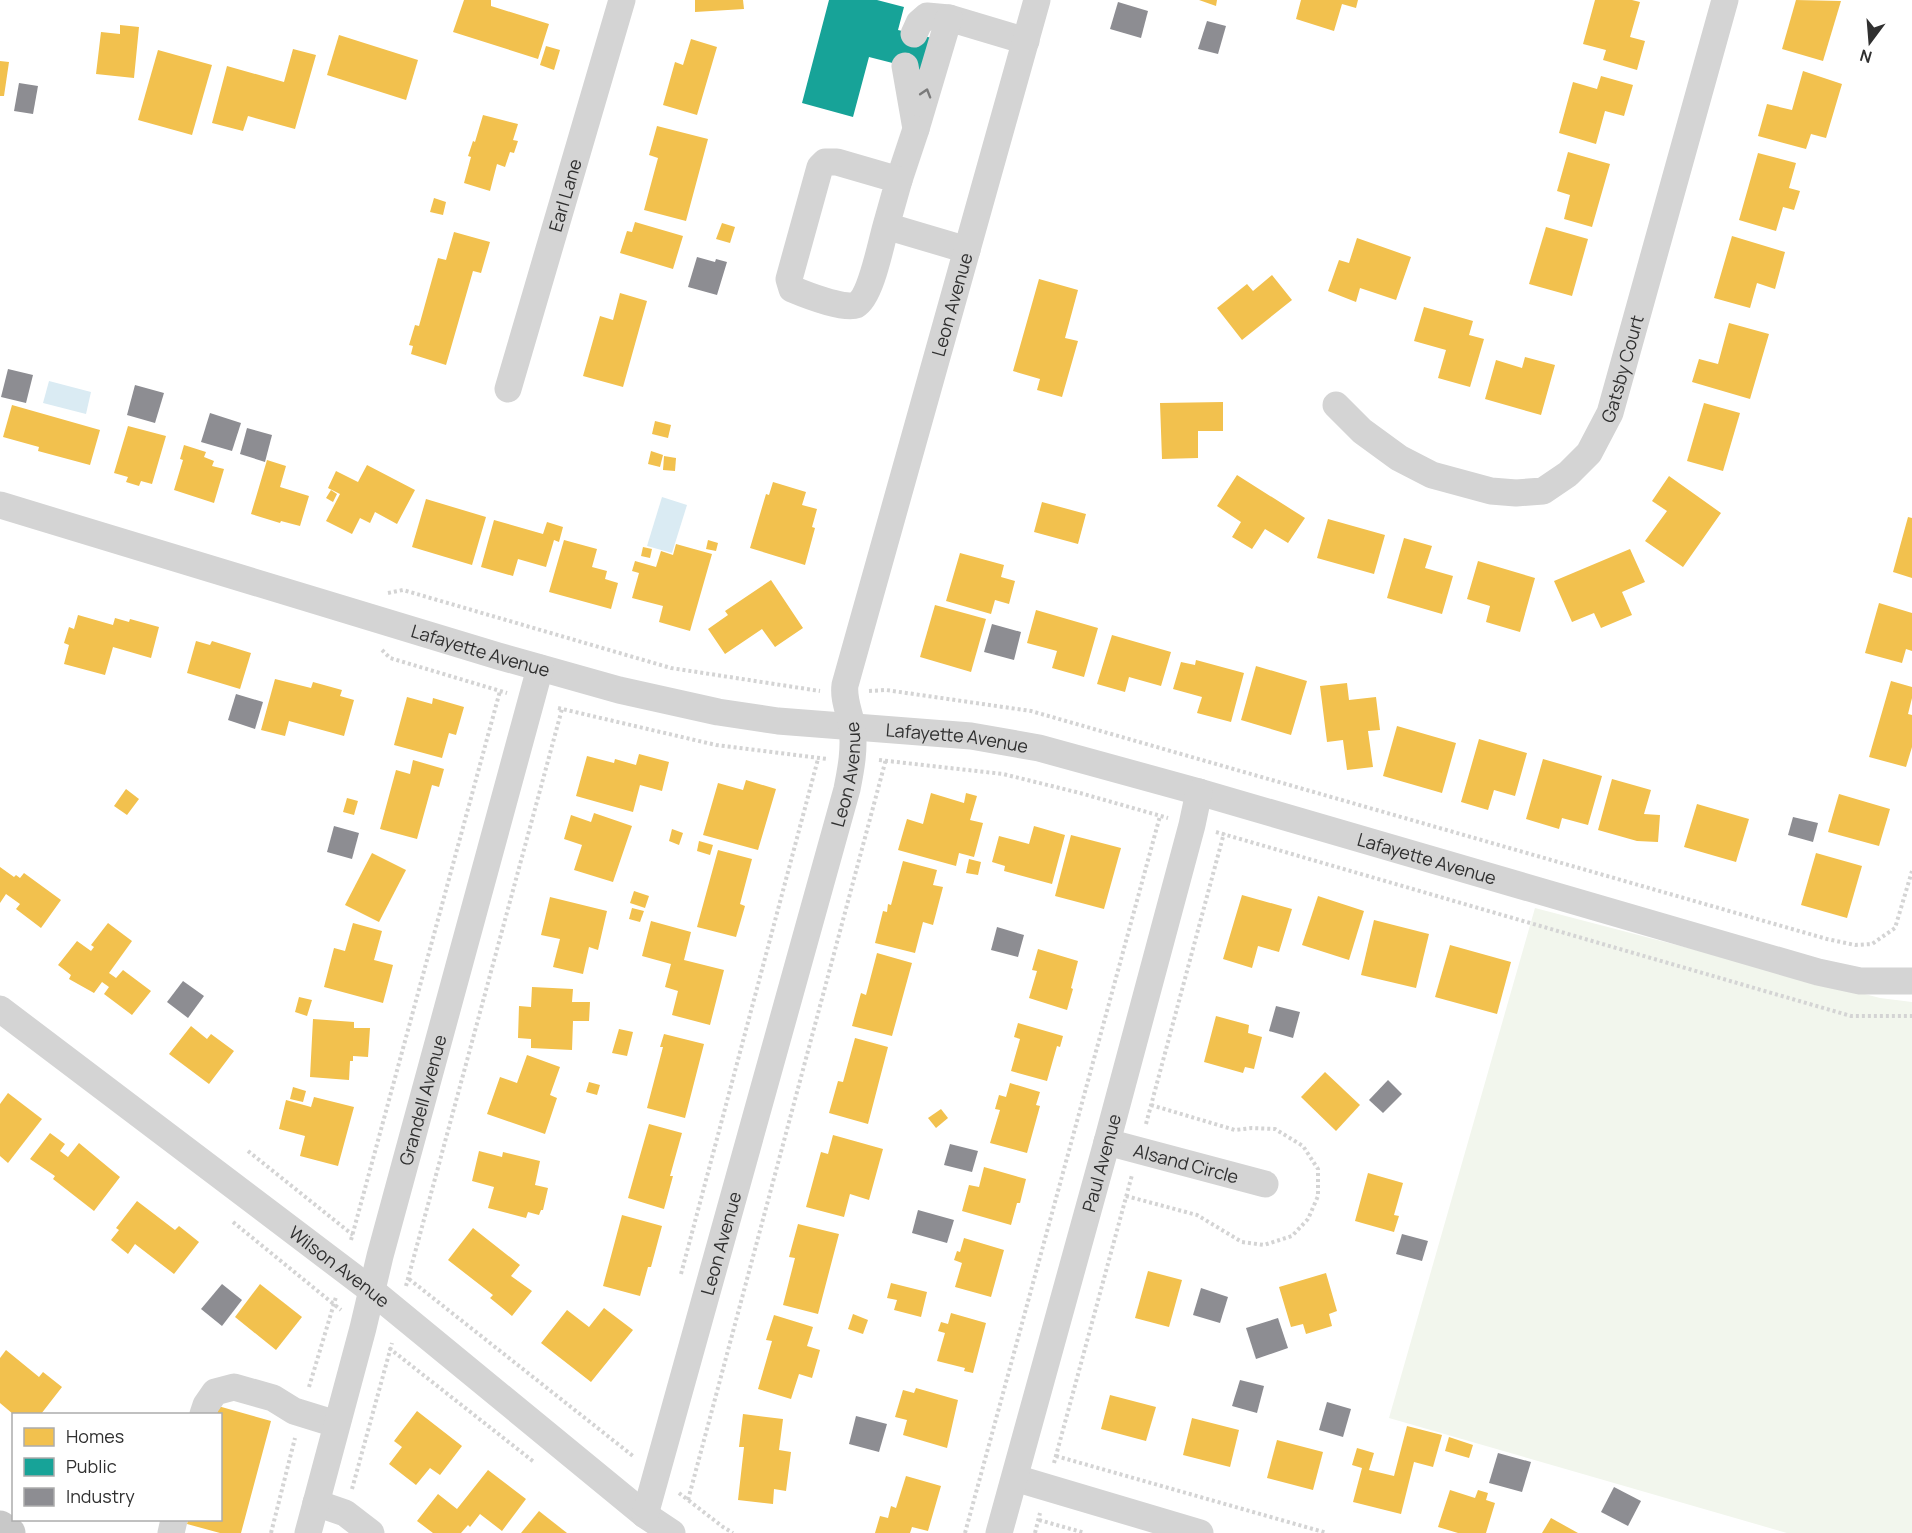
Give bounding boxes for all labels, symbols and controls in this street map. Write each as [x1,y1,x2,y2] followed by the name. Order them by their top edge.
[1840,12,1900,72] north arrow
[1857,44,1874,69] text: N
[919,88,931,99] one-way arrow
[543,156,587,234] street label: Earl Lane
[926,250,978,359] street label: Leon Avenue
[1595,312,1649,427] street label: Gatsby Court
[408,618,553,682] street label: Lafayette Avenue
[885,717,1030,758] street label: Lafayette Avenue
[825,720,865,830] street label: Leon Avenue
[1355,827,1499,890] street label: Lafayette Avenue
[393,1032,452,1168] street label: Grandell Avenue
[1076,1111,1126,1215] street label: Paul Avenue
[1131,1138,1241,1189] street label: Alsand Circle
[695,1189,746,1298] street label: Leon Avenue
[284,1220,395,1313] street label: Wilson Avenue
[12,1413,222,1521] legend
[66,1424,124,1448] text: Homes
[66,1454,117,1478] text: Public
[66,1484,135,1508] text: Industry

